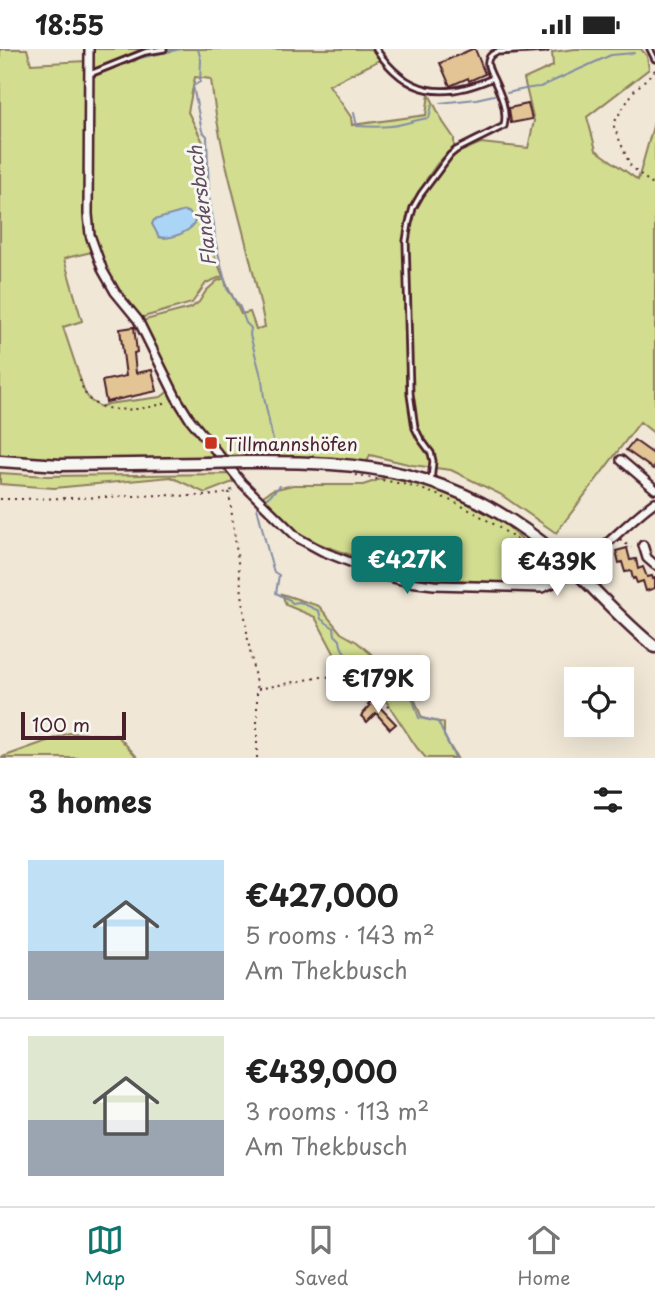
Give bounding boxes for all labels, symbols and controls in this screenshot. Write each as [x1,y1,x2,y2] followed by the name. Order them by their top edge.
[35,5,104,44] text: 18:55
[180,143,222,268] water label: Flandersbach
[225,430,358,457] place label: Tillmannshöfen
[203,435,219,451] marker: Tillmannshöfen
[358,537,456,596] pin: €427K
[508,539,606,598] pin: €439K
[367,541,447,576] text: €427K
[518,543,596,578] text: €439K
[329,655,427,715] pin: €179K
[342,660,414,695] text: €179K
[564,667,634,737] map controls
[564,667,634,737] button: locate
[21,709,126,741] scale bar
[32,710,90,738] text: 100 m
[28,778,152,823] text: 3 homes
[589,781,627,819] icon: filters
[245,872,399,917] text: €427,000
[84,888,168,972] icon: home
[245,917,435,952] text: 5 rooms · 143 m²
[245,952,408,987] text: Am Thekbusch
[245,1048,397,1093] text: €439,000
[84,1064,168,1148] icon: home
[245,1093,429,1128] text: 3 rooms · 113 m²
[245,1128,408,1163] text: Am Thekbusch
[85,1221,125,1291] tab: Map
[294,1221,348,1291] tab: Saved
[518,1221,570,1291] tab: Home

